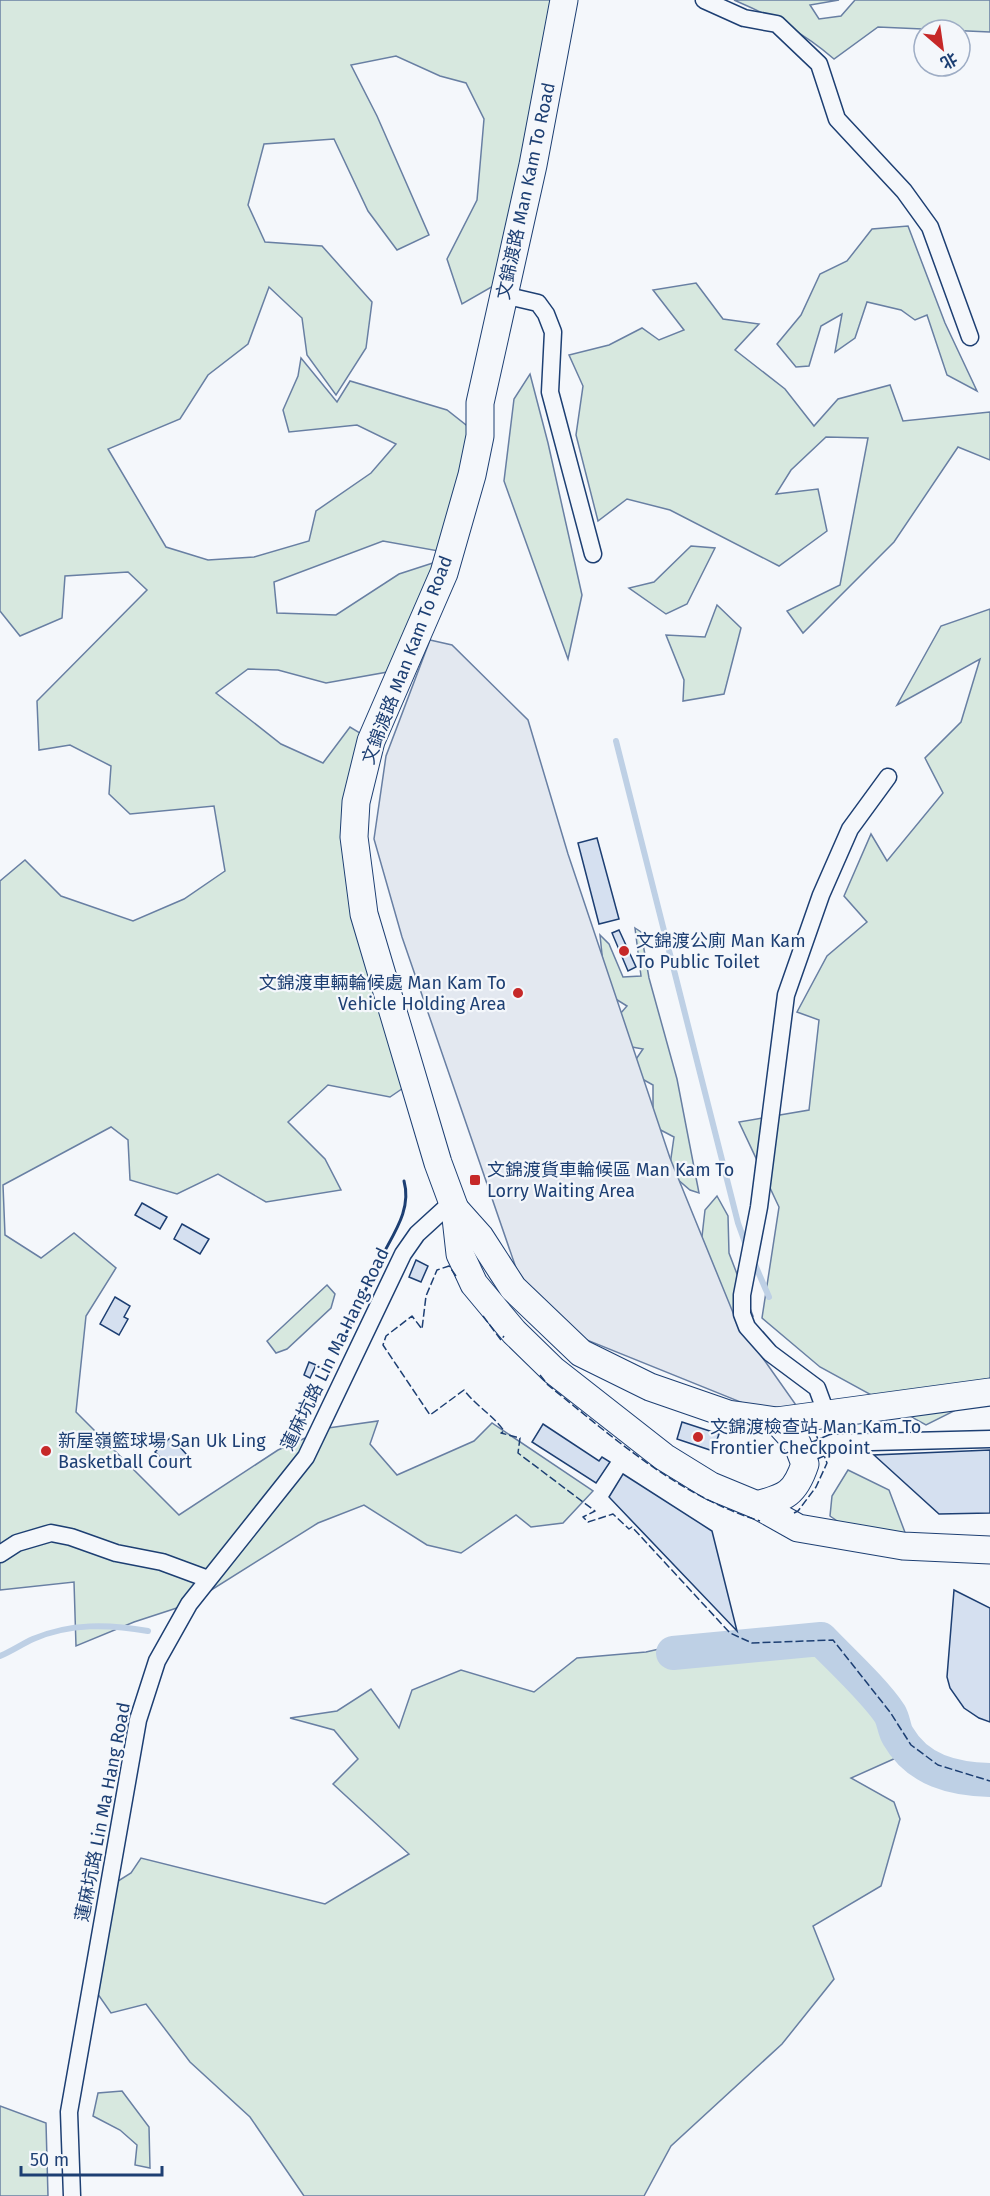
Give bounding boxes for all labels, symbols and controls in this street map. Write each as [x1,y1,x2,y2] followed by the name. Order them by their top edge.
[912,18,972,78] north arrow
[937,48,961,73] text: 北
[492,80,560,302] street label: 文錦渡路 Man Kam To Road
[357,553,457,767] street label: 文錦渡路 Man Kam To Road
[636,930,806,973] place label: 文錦渡公廁 Man Kam To Public Toilet
[617,944,631,958] marker: 文錦渡公廁 Man Kam To Public Toilet
[259,972,506,1015] place label: 文錦渡車輛輪候處 Man Kam To Vehicle Holding Area
[511,986,525,1000] marker: 文錦渡車輛輪候處 Man Kam To Vehicle Holding Area
[487,1159,734,1202] place label: 文錦渡貨車輪候區 Man Kam To Lorry Waiting Area
[468,1173,482,1187] marker: 文錦渡貨車輪候區 Man Kam To Lorry Waiting Area
[276,1244,394,1454] street label: 蓮麻坑路 Lin Ma Hang Road
[710,1416,921,1459] place label: 文錦渡檢查站 Man Kam To Frontier Checkpoint
[58,1430,266,1473] place label: 新屋嶺籃球場 San Uk Ling Basketball Court
[691,1430,705,1444] marker: 文錦渡檢查站 Man Kam To Frontier Checkpoint
[39,1444,53,1458] marker: 新屋嶺籃球場 San Uk Ling Basketball Court
[71,1700,135,1924] street label: 蓮麻坑路 Lin Ma Hang Road
[21,2139,162,2177] scale bar
[30,2149,69,2171] text: 50 m

